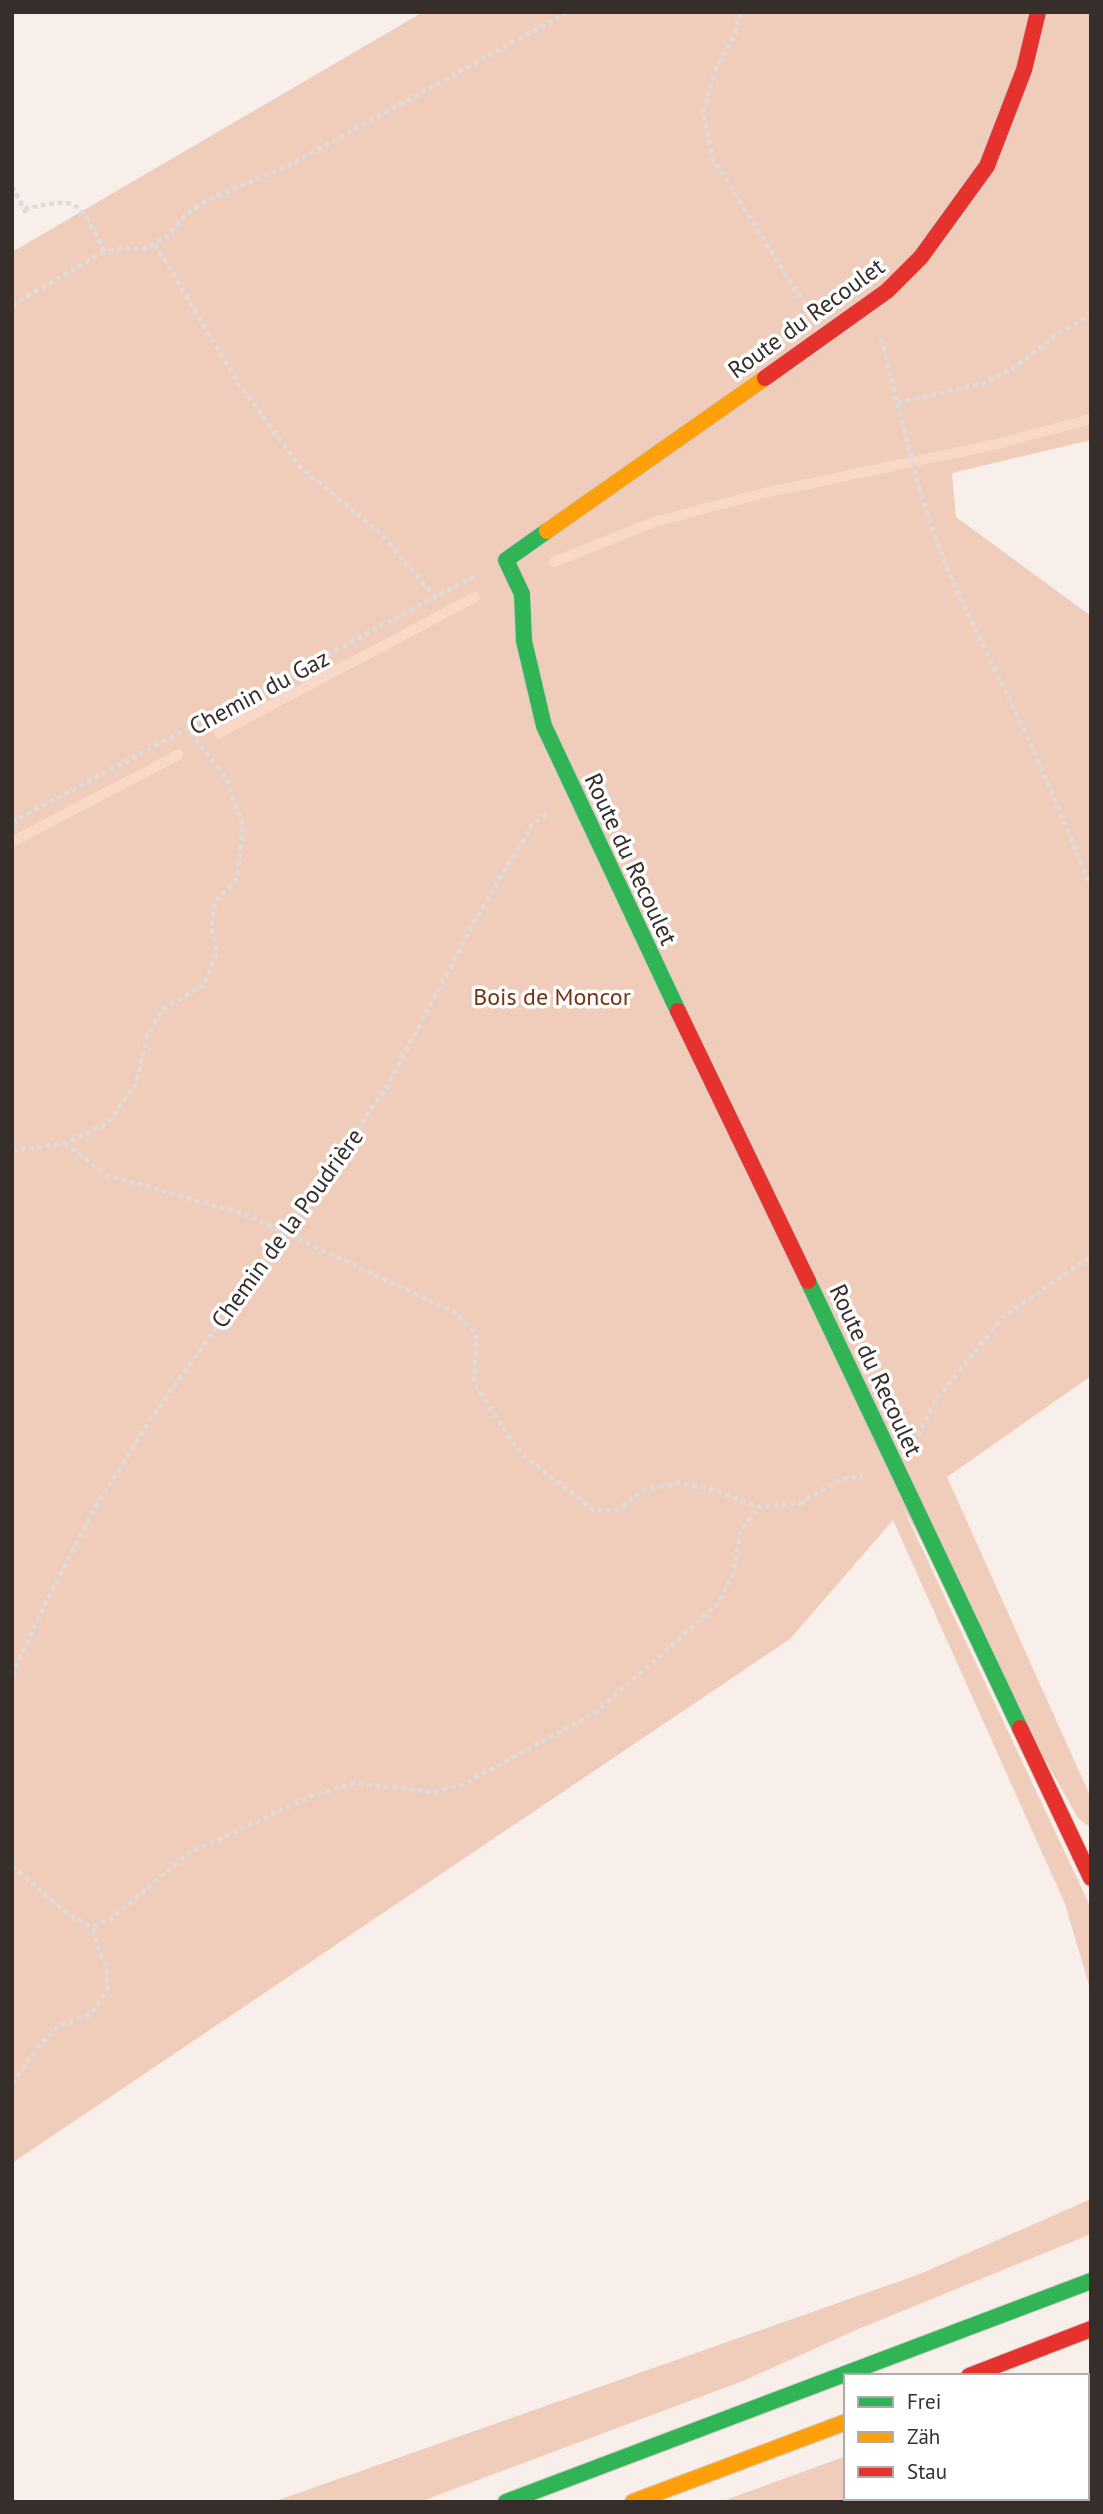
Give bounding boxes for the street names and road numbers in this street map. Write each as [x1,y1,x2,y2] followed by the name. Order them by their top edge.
[722,251,890,385] street label: Route du Recoulet
[184,642,334,742] street label: Chemin du Gaz
[578,768,684,950] street label: Route du Recoulet
[204,1122,370,1334] street label: Chemin de la Poudrière
[823,1279,929,1461] street label: Route du Recoulet

